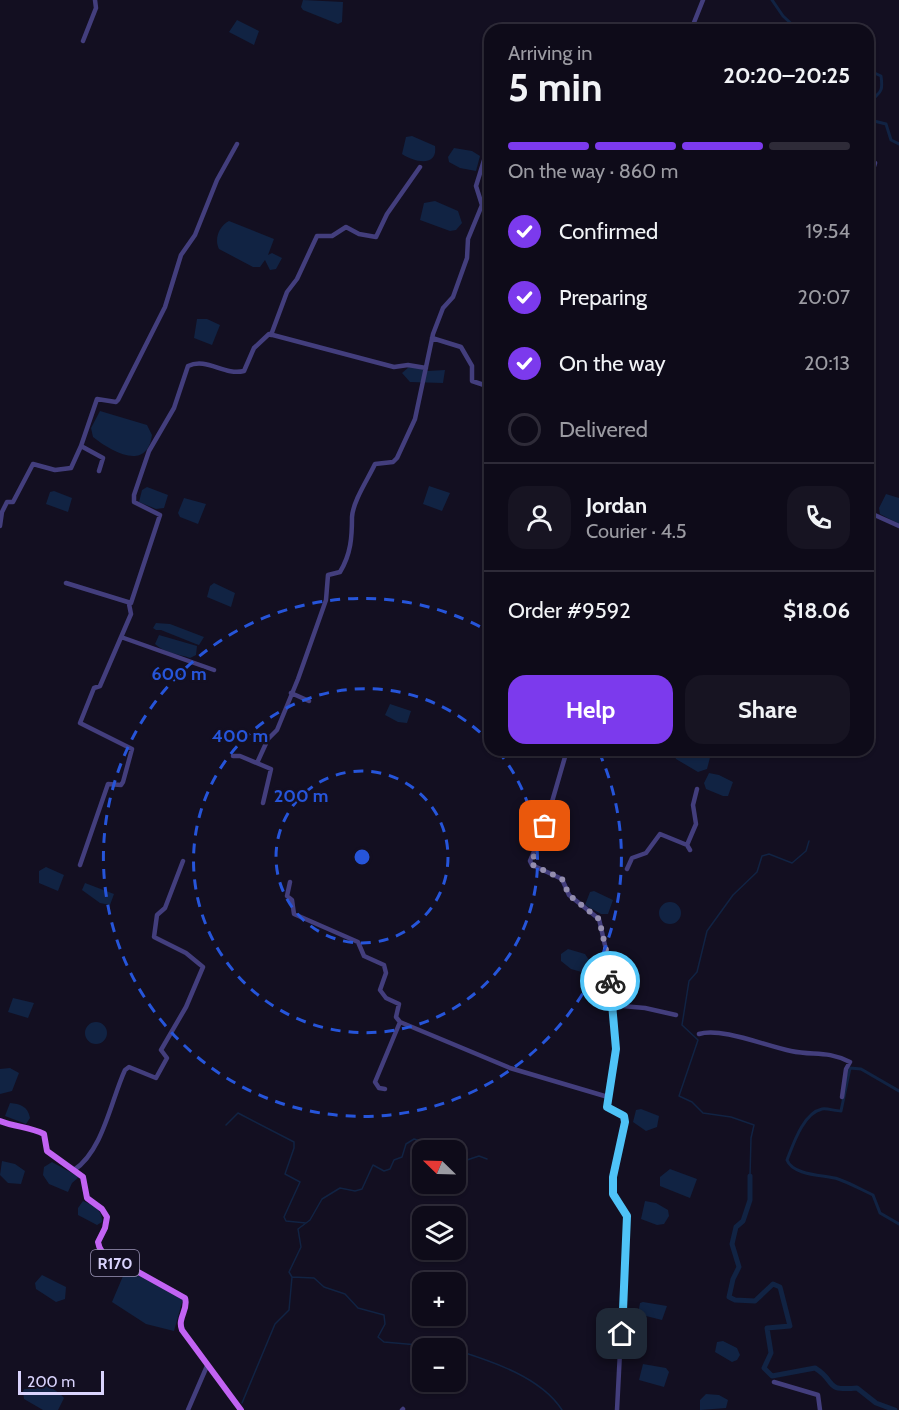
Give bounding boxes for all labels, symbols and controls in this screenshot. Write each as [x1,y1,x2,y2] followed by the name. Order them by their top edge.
[508,41,592,65] text: Arriving in
[723,62,850,89] text: 20:20–20:25
[508,63,603,111] text: 5 min
[508,159,678,183] text: On the way · 860 m
[508,215,541,248] icon: check
[559,218,658,245] text: Confirmed
[806,219,850,243] text: 19:54
[508,281,541,314] icon: check
[559,284,647,311] text: Preparing
[798,285,850,309] text: 20:07
[508,347,541,380] icon: check
[559,350,666,377] text: On the way
[804,351,850,375] text: 20:13
[559,416,648,443] text: Delivered
[508,486,571,549] button: person
[787,486,850,549] button: phone
[586,492,647,519] text: Jordan
[586,519,687,543] text: Courier · 4.5
[508,597,631,624] text: Order #9592
[783,597,850,624] text: $18.06
[151,663,207,685] text: 600 m
[508,675,673,744] button: Help
[685,675,850,744] button: Share
[212,725,268,747] text: 400 m
[274,785,328,807] text: 200 m
[519,800,570,851] pin
[528,809,561,842] icon: bag
[352,847,372,867] centre of rings
[580,951,640,1011] courier
[594,965,627,998] icon: bike
[412,1140,466,1194] north arrow
[412,1140,466,1392] map controls
[412,1206,466,1260] button: layers
[91,1250,139,1276] road number: R170
[412,1272,466,1326] button: +
[596,1308,647,1359] pin
[605,1317,638,1350] icon: home
[412,1338,466,1392] button: −
[18,1368,104,1396] scale bar
[27,1372,75,1391] text: 200 m

